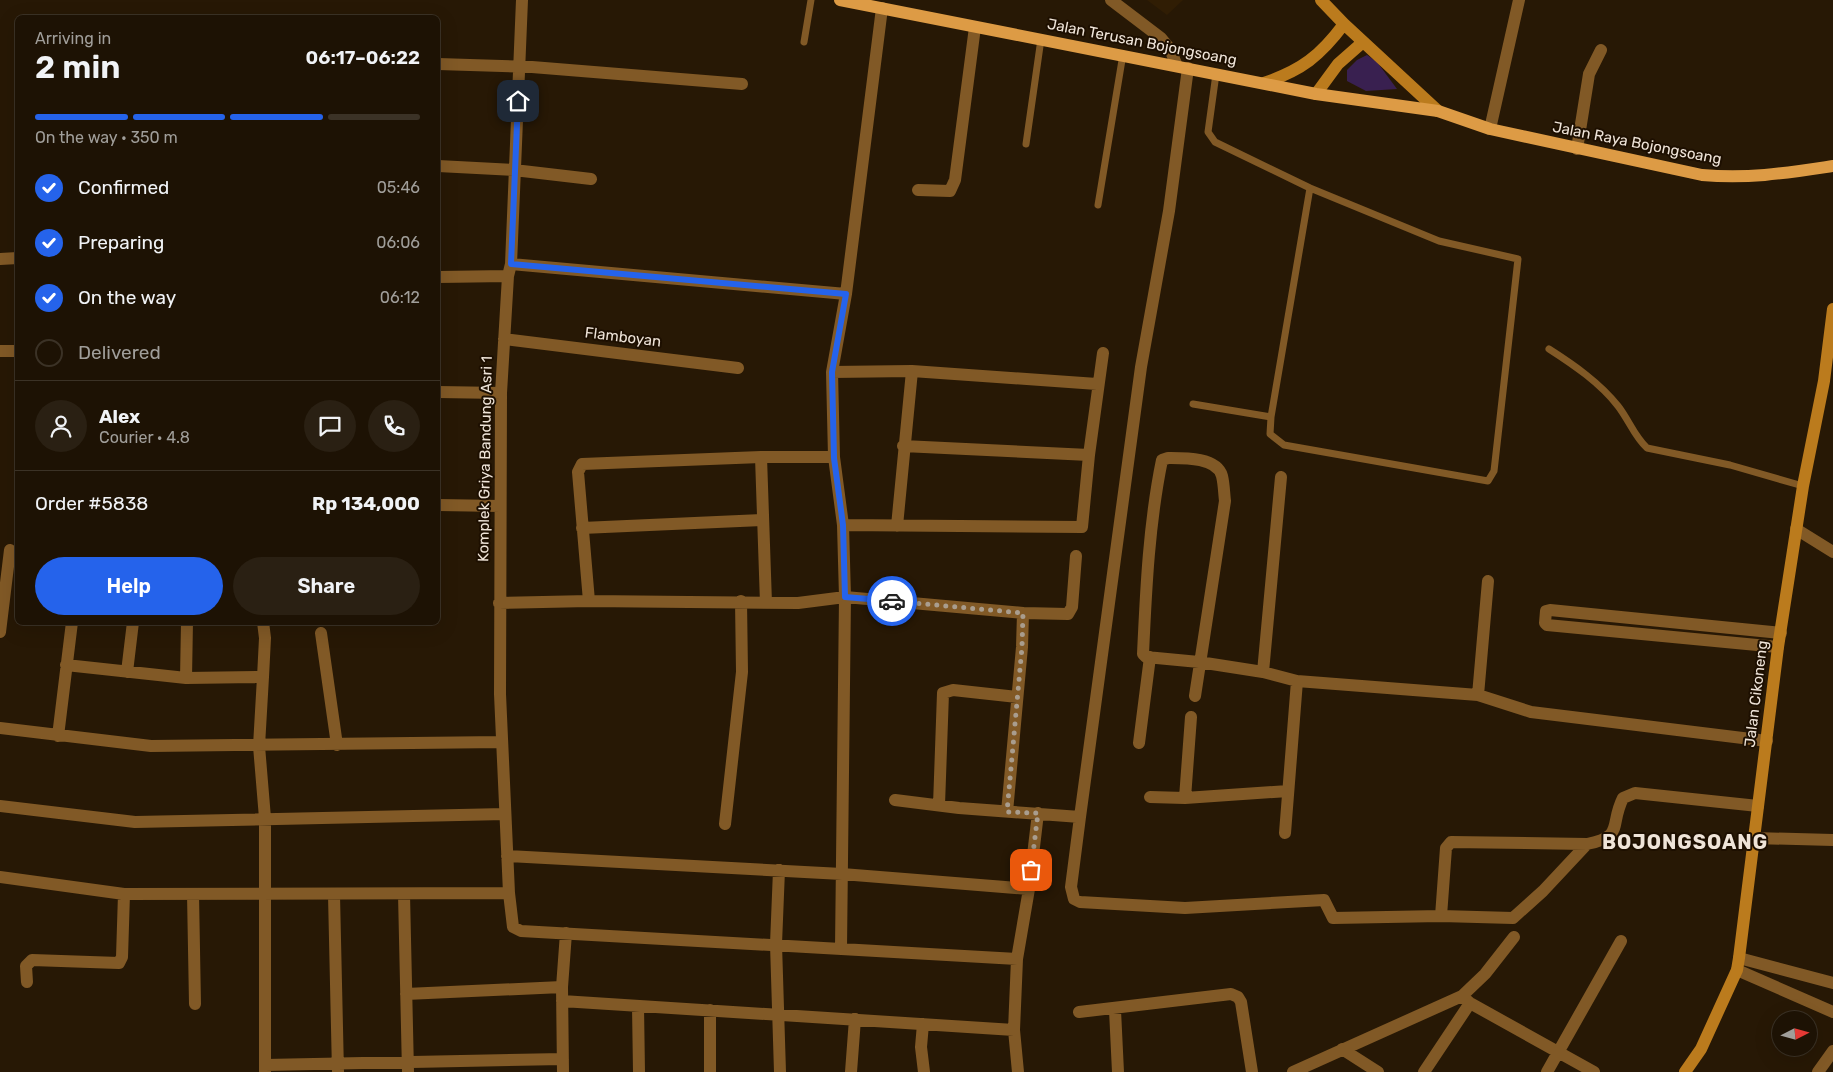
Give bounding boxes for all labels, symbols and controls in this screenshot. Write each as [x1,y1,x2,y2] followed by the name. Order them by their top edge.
[1046,15,1238,69] street label: Jalan Terusan Bojongsoang
[35,29,111,48] text: Arriving in
[306,46,420,69] text: 06:17–06:22
[35,48,120,86] text: 2 min
[497,80,539,122] pin
[504,87,532,115] icon: home
[1551,118,1723,168] street label: Jalan Raya Bojongsoang
[35,128,178,147] text: On the way · 350 m
[35,174,63,202] icon: check
[78,176,169,199] text: Confirmed
[377,178,420,197] text: 05:46
[35,229,63,257] icon: check
[78,231,164,254] text: Preparing
[376,233,420,252] text: 06:06
[35,284,63,312] icon: check
[78,286,176,309] text: On the way
[380,288,420,307] text: 06:12
[584,323,662,351] street label: Flamboyan
[78,341,161,364] text: Delivered
[474,356,496,562] street label: Komplek Griya Bandung Asri 1
[35,400,87,452] button: person
[304,400,356,452] button: chat
[368,400,420,452] button: phone
[99,405,140,428] text: Alex
[99,428,190,447] text: Courier · 4.8
[35,492,148,515] text: Order #5838
[312,492,420,515] text: Rp 134,000
[35,557,223,615] button: Help
[233,557,420,615] button: Share
[867,576,917,626] courier
[878,587,906,615] icon: car
[1741,640,1771,748] street label: Jalan Cikoneng
[1602,830,1768,854] district label: BOJONGSOANG
[1010,849,1052,891] pin
[1017,856,1045,884] icon: bag
[1772,1011,1818,1056] north arrow
[1772,1011,1817,1056] map controls

